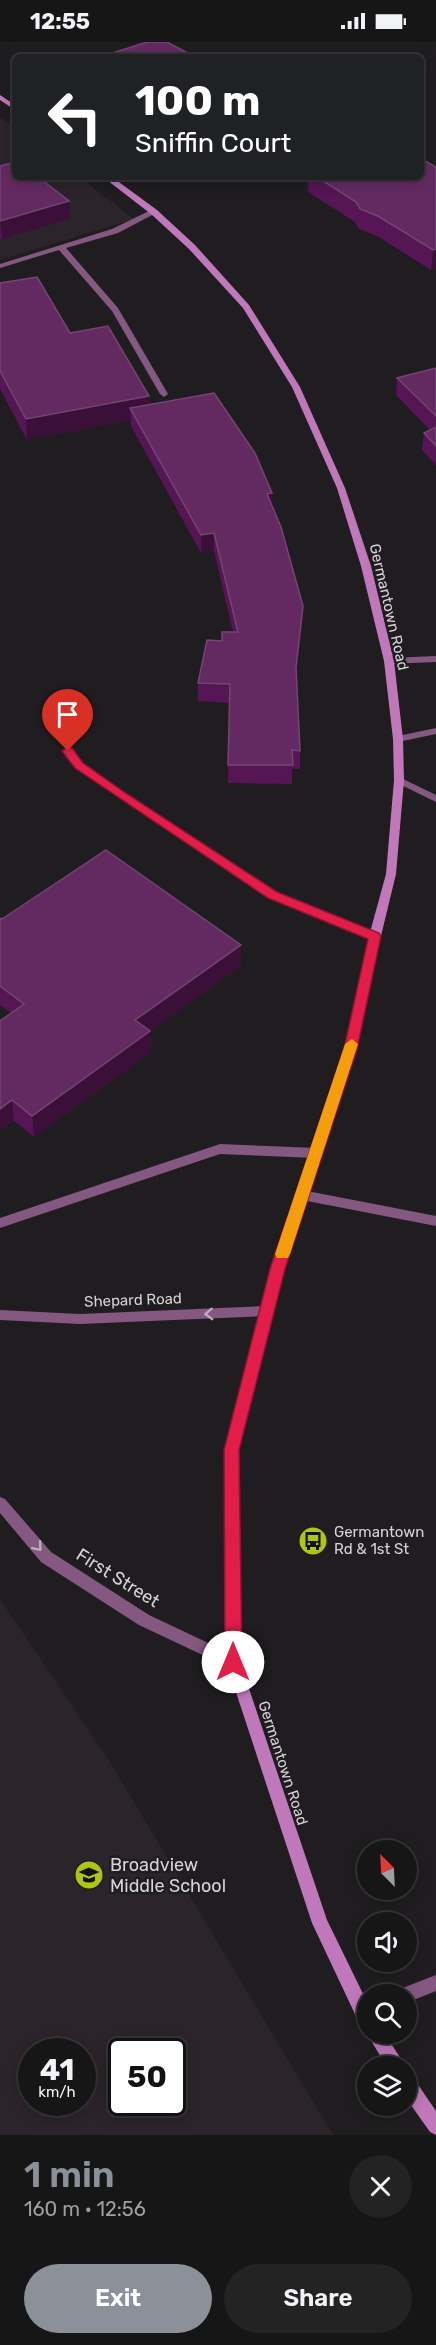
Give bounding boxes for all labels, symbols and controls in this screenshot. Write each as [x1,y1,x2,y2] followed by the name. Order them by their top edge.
[30,8,90,35] text: 12:55
[135,76,260,126] text: 100 m
[36,78,114,156] icon: left
[135,127,291,159] text: Sniffin Court
[366,542,412,672] street label: Germantown Road
[42,689,93,751] pin
[51,698,84,731] icon: arrive
[84,1289,182,1311] street label: Shepard Road
[204,1307,213,1320] one-way arrow
[334,1523,424,1558] place label: Germantown Rd & 1st St
[297,1525,329,1557] bus stop icon: Germantown Rd & 1st St
[31,1540,42,1551] one-way arrow
[72,1544,164,1612] street label: First Street
[201,1630,265,1694] position arrow
[254,1699,312,1827] street label: Germantown Road
[357,1840,417,1900] north arrow
[357,1840,417,2116] map controls
[110,1854,226,1897] place label: Broadview Middle School
[73,1859,105,1891] school or university icon: Broadview Middle School
[357,1912,417,1972] button: sound
[357,1984,417,2044] button: search
[108,2038,186,2116] speed limit sign: 50
[40,2052,74,2088] text: 41
[357,2056,417,2116] button: layers
[38,2083,76,2101] text: km/h
[24,2153,115,2196] text: 1 min
[349,2155,412,2218] button: close
[24,2197,146,2221] text: 160 m · 12:56
[24,2264,212,2333] button: Exit
[224,2264,412,2333] button: Share

